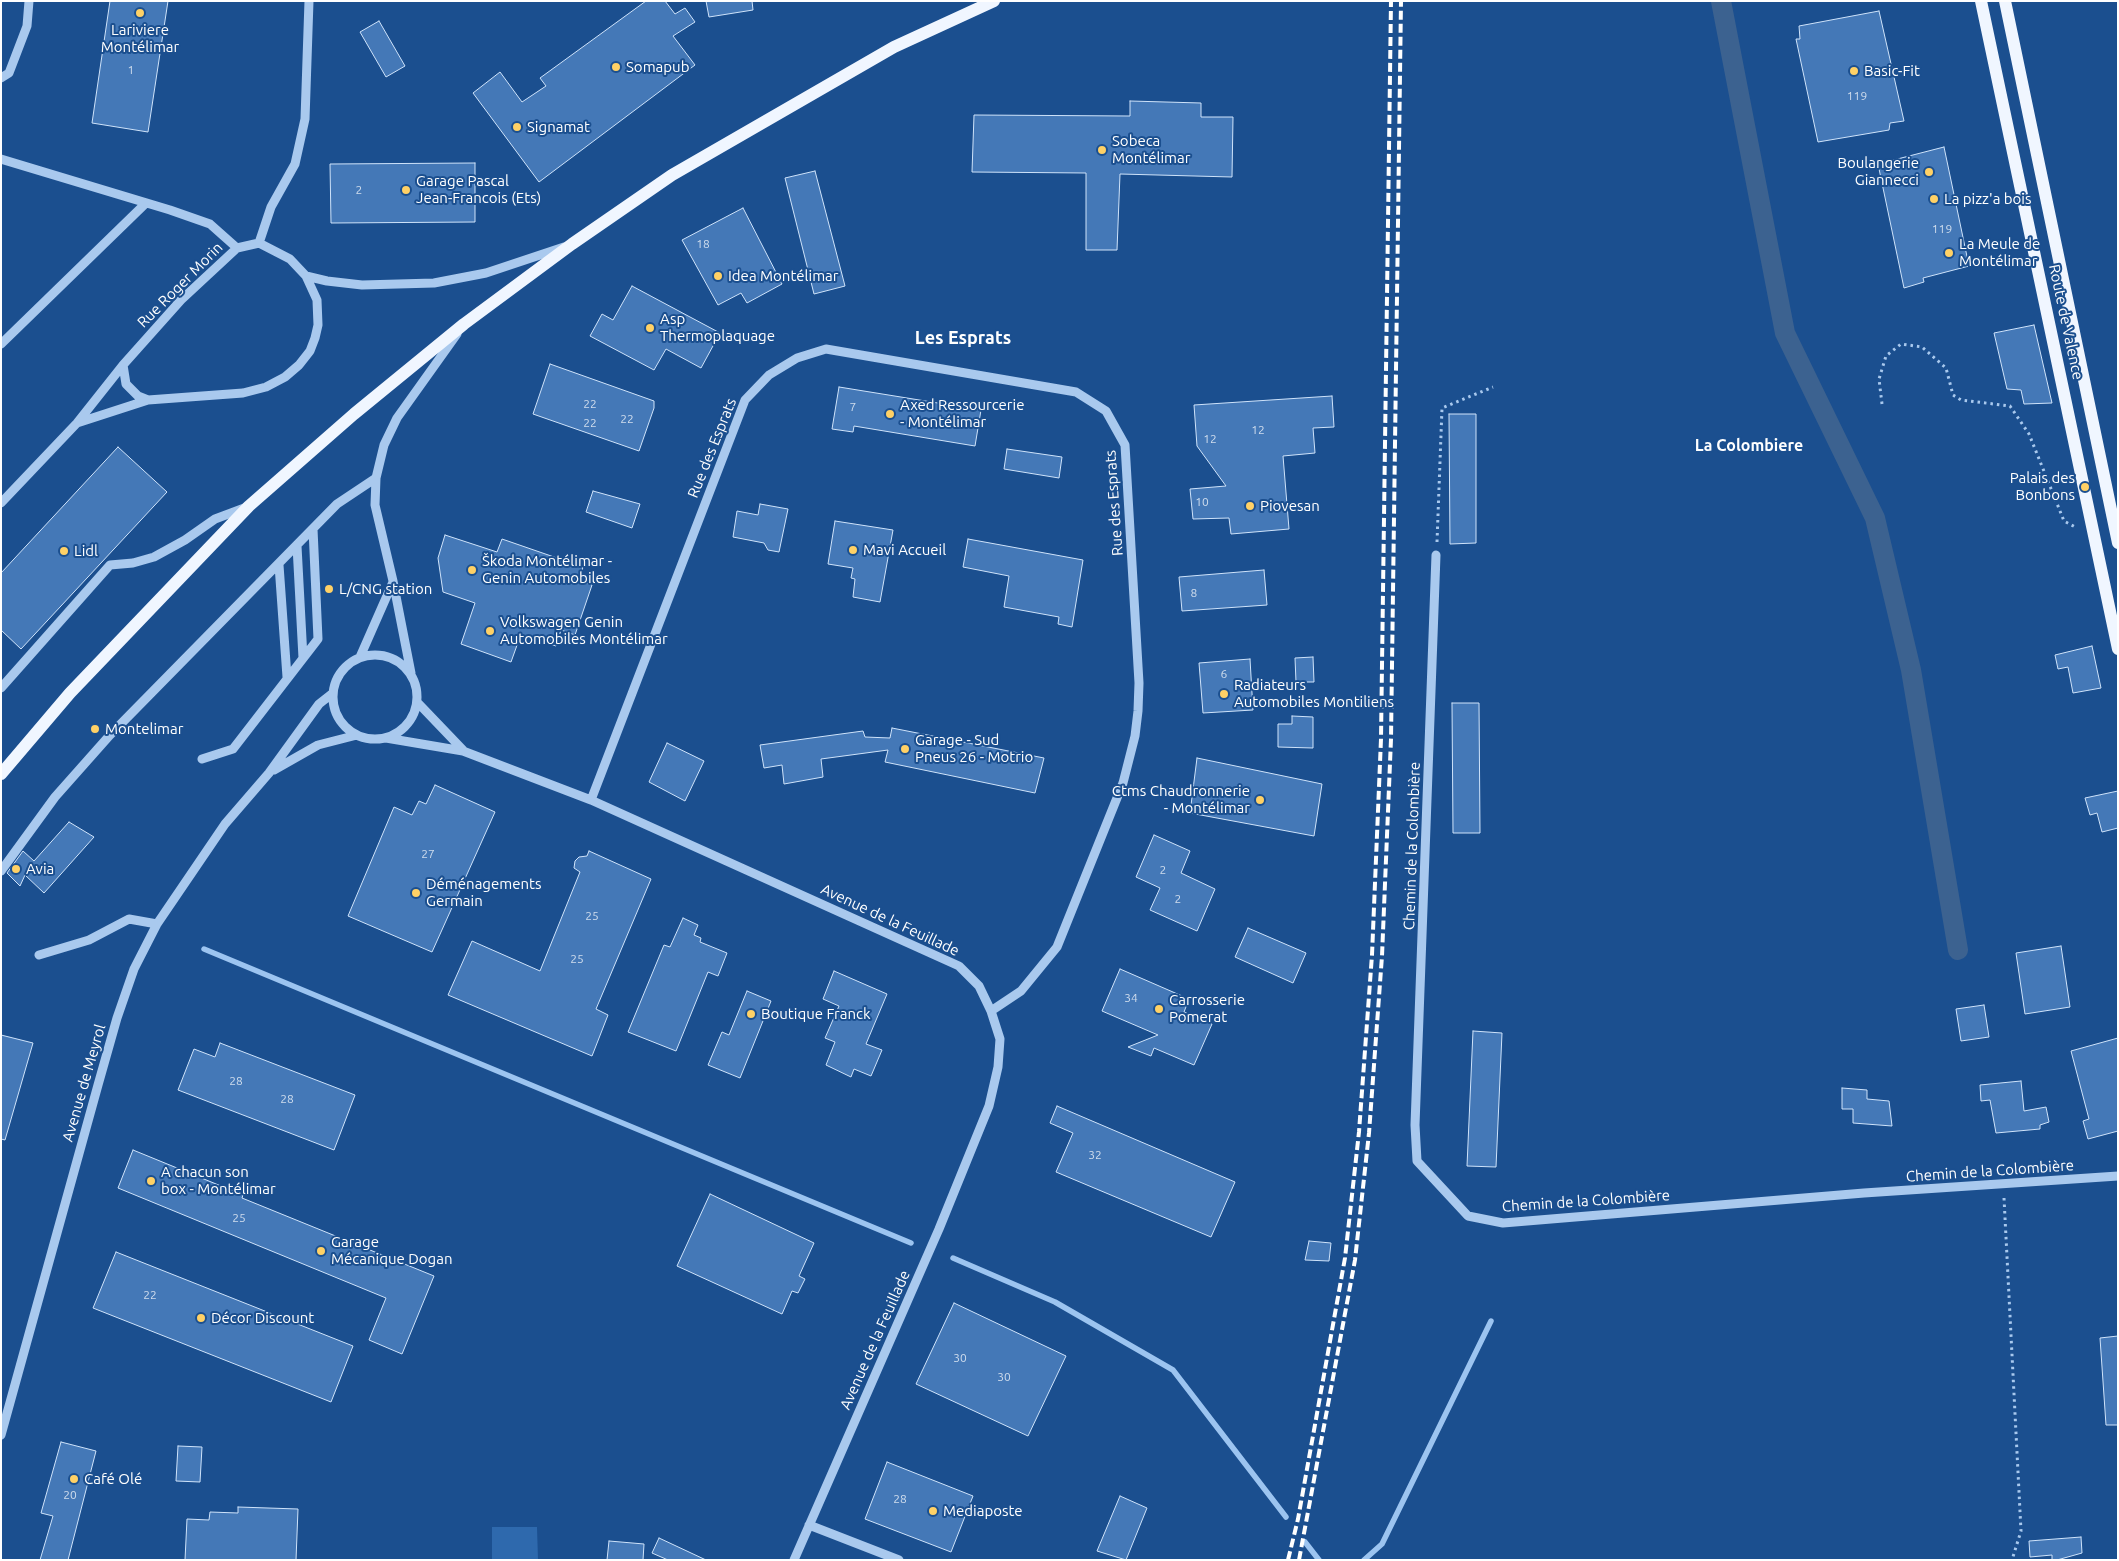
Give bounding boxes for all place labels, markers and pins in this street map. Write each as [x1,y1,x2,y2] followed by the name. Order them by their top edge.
[134,7,146,19] marker: Lariviere Montélimar
[101,21,179,56] place label: Lariviere Montélimar
[626,58,689,76] place label: Somapub
[610,61,622,73] marker: Somapub
[1864,62,1920,80] place label: Basic-Fit
[1848,65,1860,77] marker: Basic-Fit
[527,118,590,136] place label: Signamat
[511,121,523,133] marker: Signamat
[1112,132,1190,167] place label: Sobeca Montélimar
[1096,144,1108,156] marker: Sobeca Montélimar
[1837,154,1919,189] place label: Boulangerie Giannecci
[1923,166,1935,178] marker: Boulangerie Giannecci
[416,172,541,207] place label: Garage Pascal Jean-Francois (Ets)
[400,184,412,196] marker: Garage Pascal Jean-Francois (Ets)
[1944,190,2031,208] place label: La pizz'a bois
[1928,193,1940,205] marker: La pizz'a bois
[1959,235,2040,270] place label: La Meule de Montélimar
[1943,247,1955,259] marker: La Meule de Montélimar
[728,267,838,285] place label: Idea Montélimar
[712,270,724,282] marker: Idea Montélimar
[660,310,775,345] place label: Asp Thermoplaquage
[644,322,656,334] marker: Asp Thermoplaquage
[900,396,1024,431] place label: Axed Ressourcerie - Montélimar
[884,408,896,420] marker: Axed Ressourcerie - Montélimar
[2010,469,2075,504] place label: Palais des Bonbons
[2079,481,2091,493] marker: Palais des Bonbons
[1260,497,1320,515] place label: Piovesan
[1244,500,1256,512] marker: Piovesan
[863,541,946,559] place label: Mavi Accueil
[74,542,98,560] place label: Lidl
[847,544,859,556] marker: Mavi Accueil
[58,545,70,557] marker: Lidl
[482,552,612,587] place label: Škoda Montélimar - Genin Automobiles
[466,564,478,576] marker: Škoda Montélimar - Genin Automobiles
[339,580,432,598] place label: L/CNG station
[323,583,335,595] marker: L/CNG station
[500,613,668,648] place label: Volkswagen Genin Automobiles Montélimar
[484,625,496,637] marker: Volkswagen Genin Automobiles Montélimar
[1234,676,1394,711] place label: Radiateurs Automobiles Montiliens
[1218,688,1230,700] marker: Radiateurs Automobiles Montiliens
[105,720,183,738] place label: Montelimar
[89,723,101,735] marker: Montelimar
[915,731,1033,766] place label: Garage - Sud Pneus 26 - Motrio
[899,743,911,755] marker: Garage - Sud Pneus 26 - Motrio
[1112,782,1250,817] place label: Ctms Chaudronnerie - Montélimar
[1254,794,1266,806] marker: Ctms Chaudronnerie - Montélimar
[26,860,54,878] place label: Avia
[10,863,22,875] marker: Avia
[426,875,541,910] place label: Déménagements Germain
[410,887,422,899] marker: Déménagements Germain
[1169,991,1245,1026] place label: Carrosserie Pomerat
[1153,1003,1165,1015] marker: Carrosserie Pomerat
[761,1005,871,1023] place label: Boutique Franck
[745,1008,757,1020] marker: Boutique Franck
[161,1163,276,1198] place label: A chacun son box - Montélimar
[145,1175,157,1187] marker: A chacun son box - Montélimar
[331,1233,452,1268] place label: Garage Mécanique Dogan
[315,1245,327,1257] marker: Garage Mécanique Dogan
[211,1309,314,1327] place label: Décor Discount
[195,1312,207,1324] marker: Décor Discount
[84,1470,142,1488] place label: Café Olé
[68,1473,80,1485] marker: Café Olé
[943,1502,1023,1520] place label: Mediaposte
[927,1505,939,1517] marker: Mediaposte

